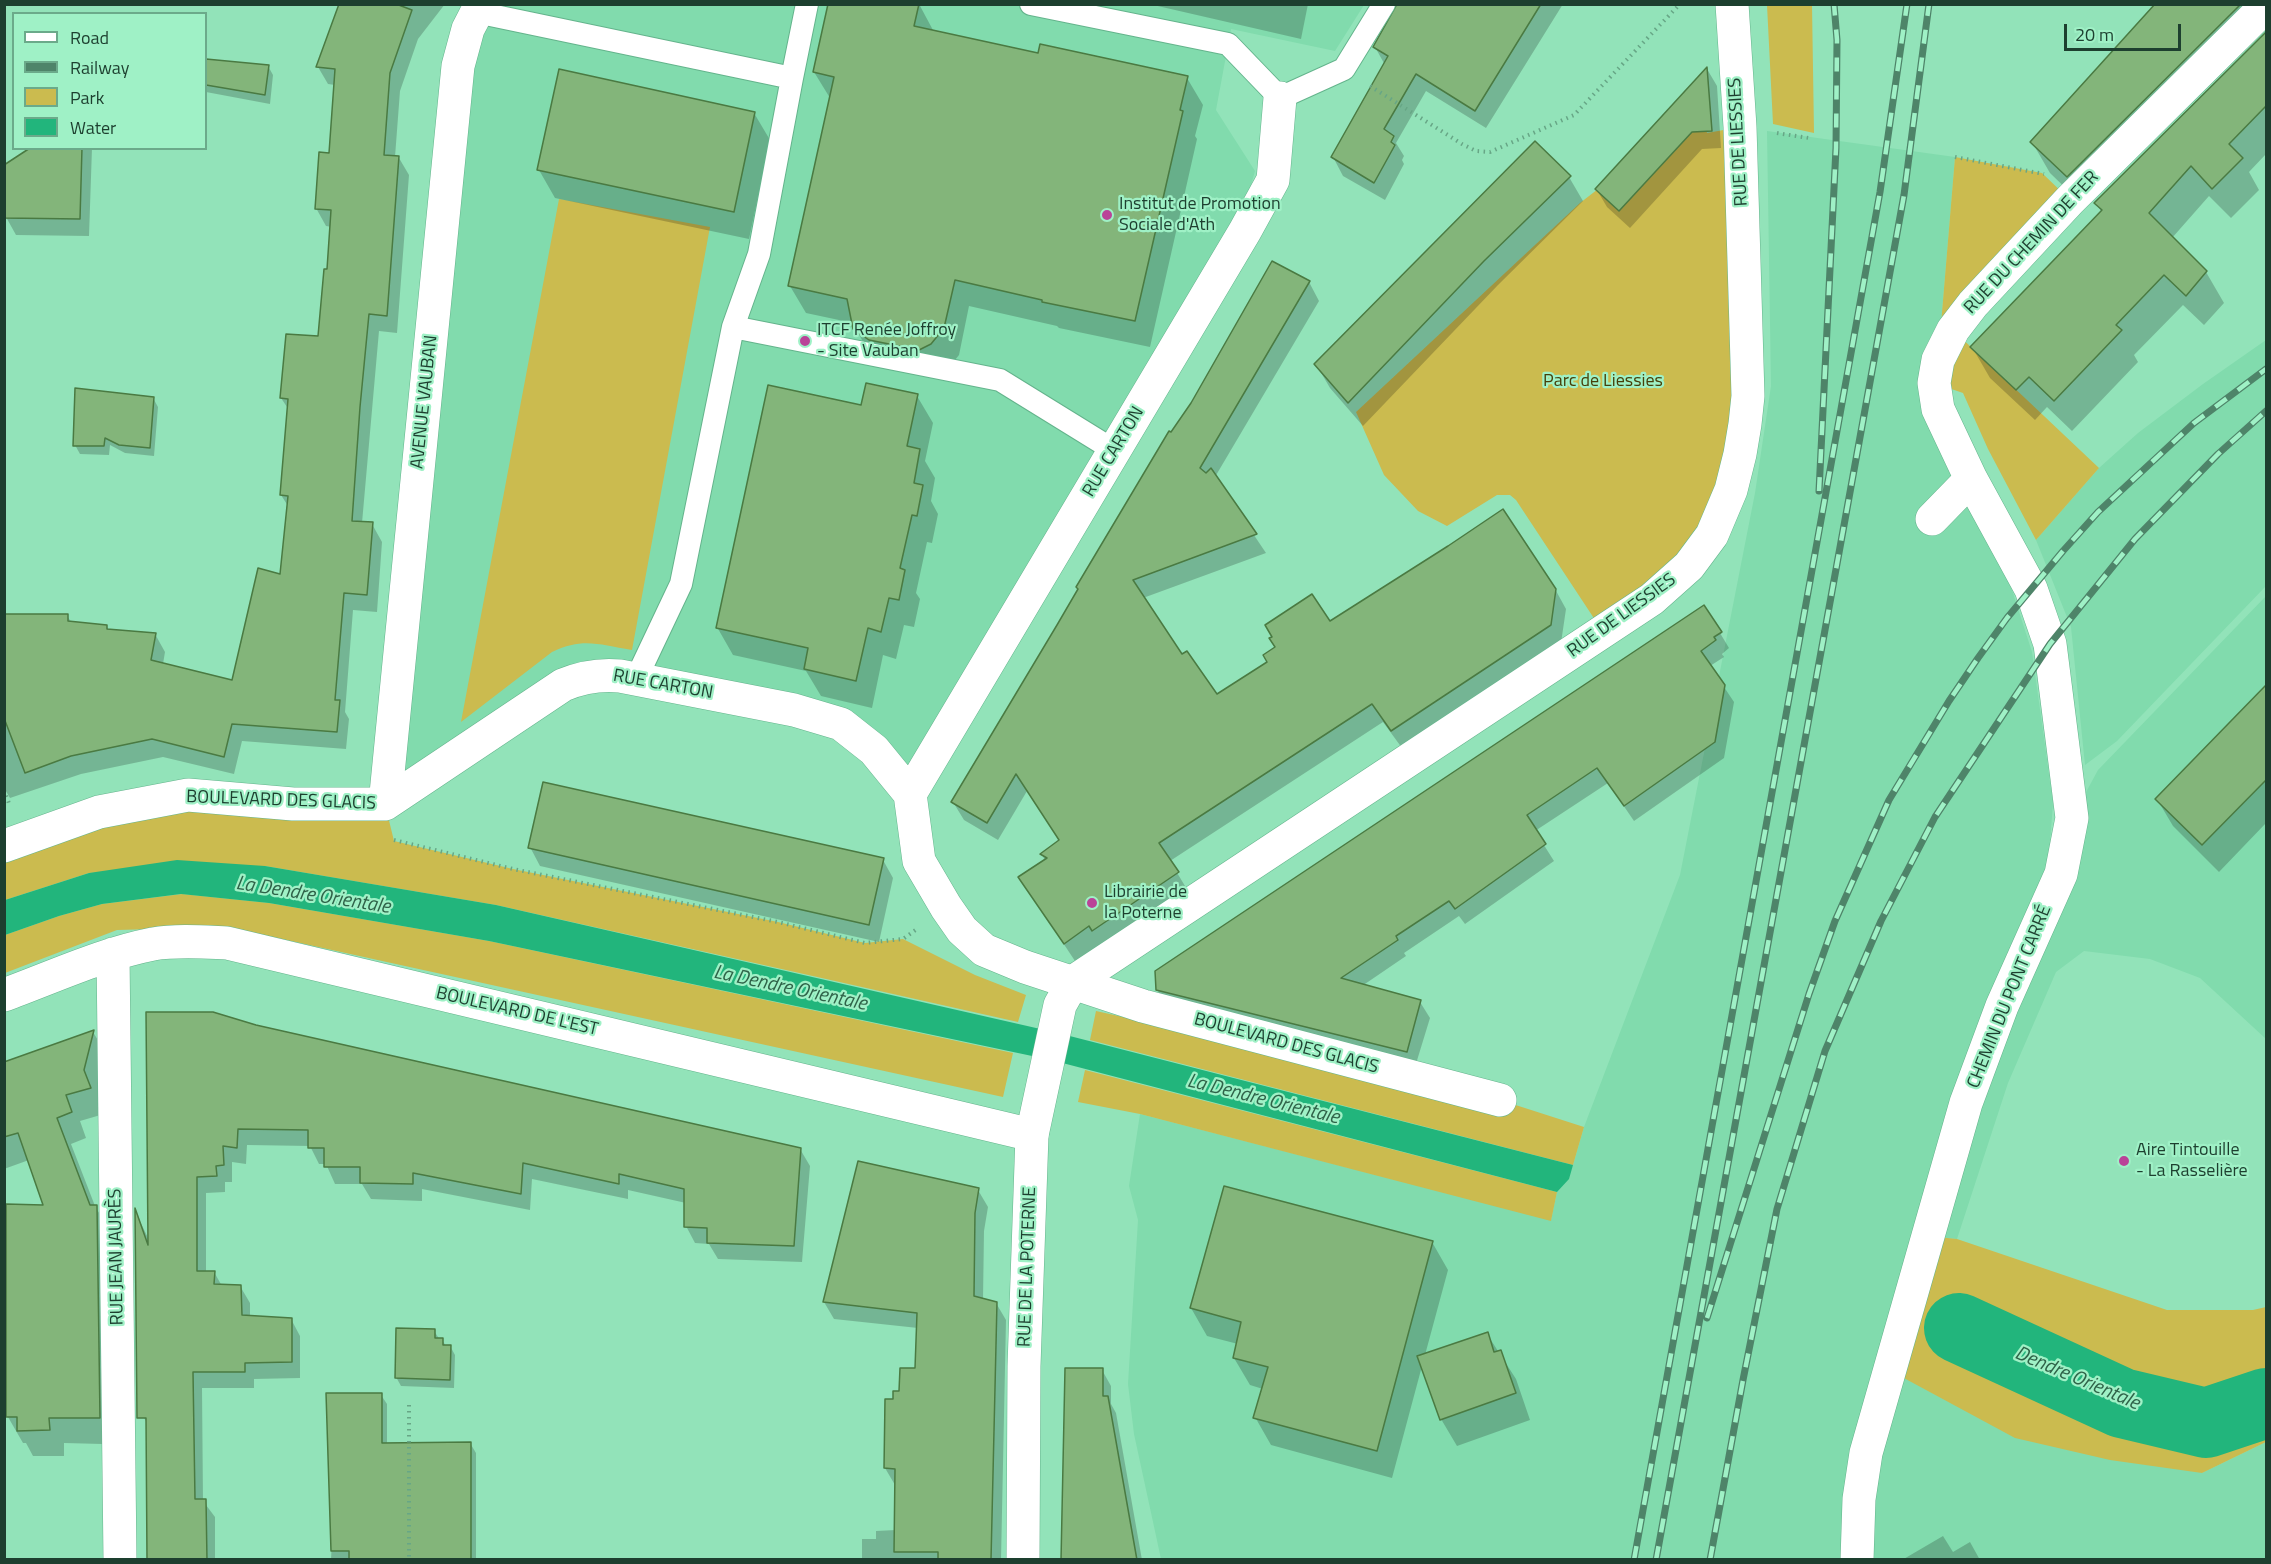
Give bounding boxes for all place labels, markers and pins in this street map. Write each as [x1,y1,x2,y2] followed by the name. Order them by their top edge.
[1119,194,1281,236] place label: Institut de Promotion Sociale d'Ath
[1100,208,1114,222] marker: Institut de Promotion Sociale d'Ath
[817,320,956,362] place label: ITCF Renée Joffroy - Site Vauban
[798,334,812,348] marker: ITCF Renée Joffroy - Site Vauban
[1104,882,1187,924] place label: Librairie de la Poterne
[1085,896,1099,910] marker: Librairie de la Poterne
[2136,1140,2248,1182] place label: Aire Tintouille - La Rasselière
[2117,1154,2131,1168] marker: Aire Tintouille - La Rasselière

